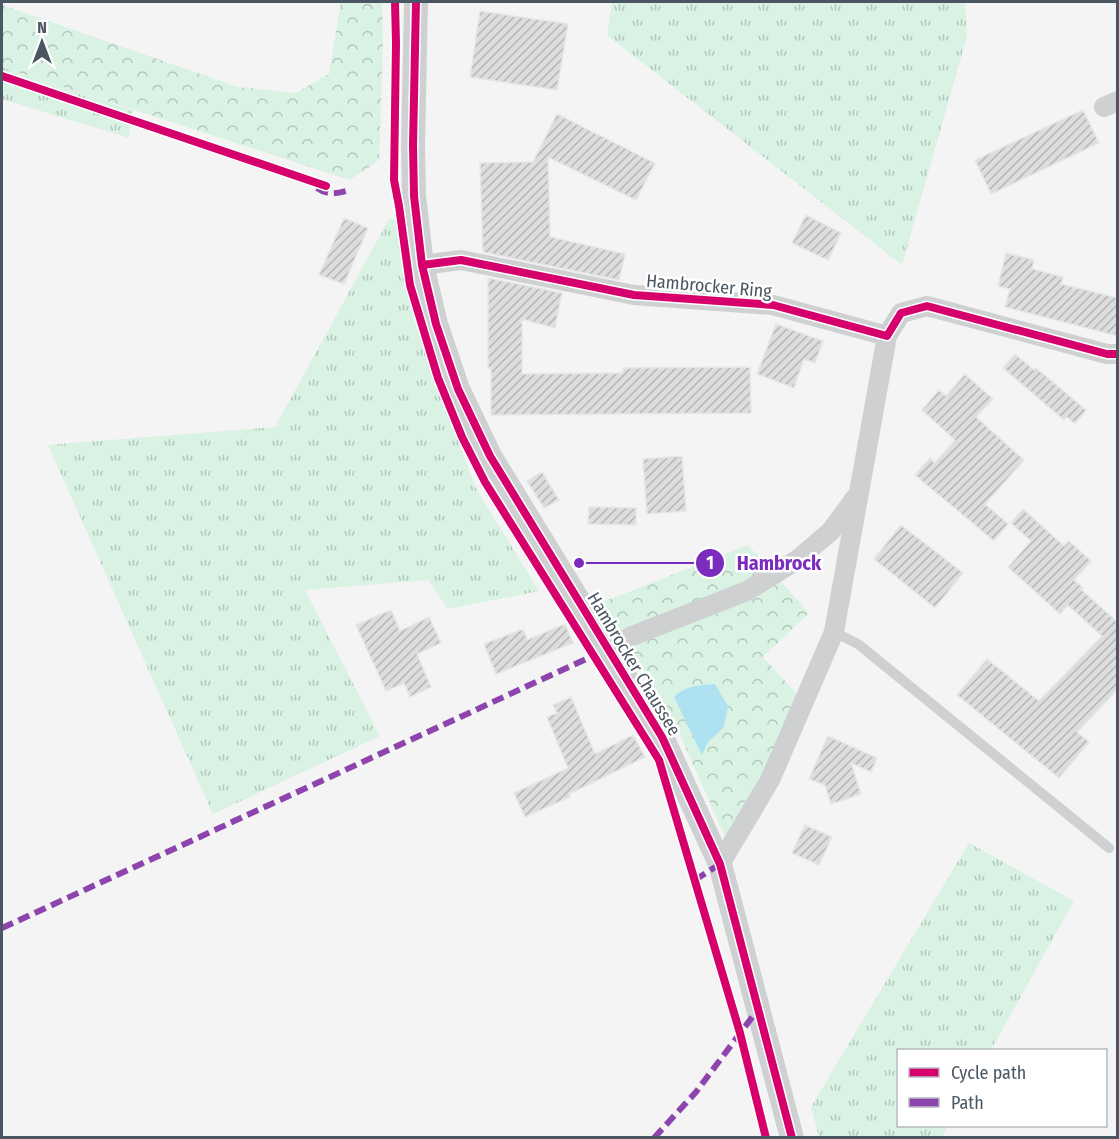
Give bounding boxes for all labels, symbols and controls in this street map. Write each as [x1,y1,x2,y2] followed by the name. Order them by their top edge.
[12,12,72,72] north arrow
[37,18,47,37] text: N
[645,270,773,302] street label: Hambrocker Ring
[695,544,833,582] callout: Hambrock
[737,551,822,575] text: Hambrock
[706,552,714,574] text: 1
[582,588,686,740] street label: Hambrocker Chaussee
[897,1049,1107,1127] legend
[951,1062,1026,1084] text: Cycle path
[951,1092,984,1114] text: Path

